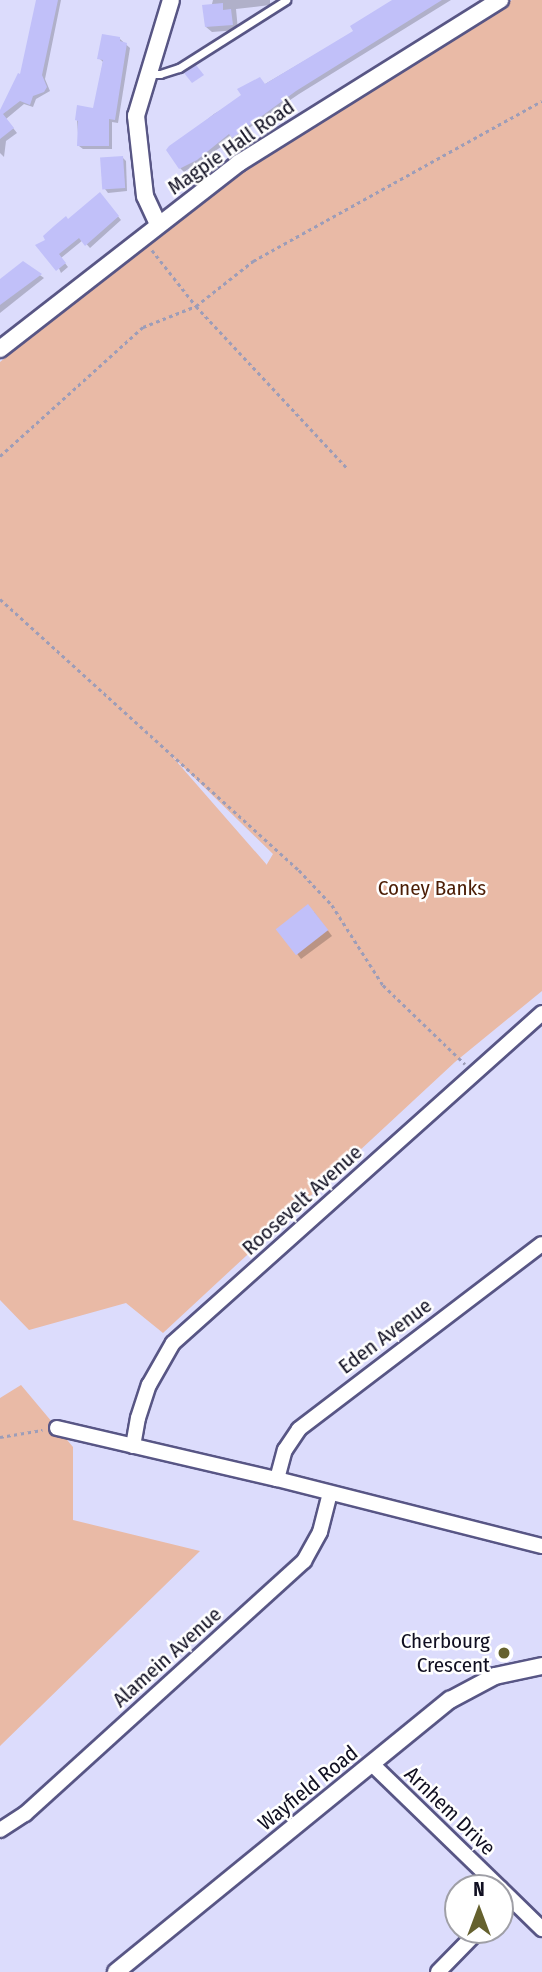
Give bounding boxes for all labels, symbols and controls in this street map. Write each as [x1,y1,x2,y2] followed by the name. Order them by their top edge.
[163,94,299,200] street label: Magpie Hall Road
[378,875,486,901] park label: Coney Banks
[237,1140,367,1260] street label: Roosevelt Avenue
[333,1293,437,1379] street label: Eden Avenue
[107,1602,227,1712] street label: Alamein Avenue
[401,1628,490,1678] place label: Cherbourg Crescent
[496,1645,512,1661] marker: Cherbourg Crescent
[253,1740,363,1836] street label: Wayfield Road
[399,1761,501,1861] street label: Arnhem Drive
[444,1874,514,1944] north arrow
[473,1878,485,1901] text: N

